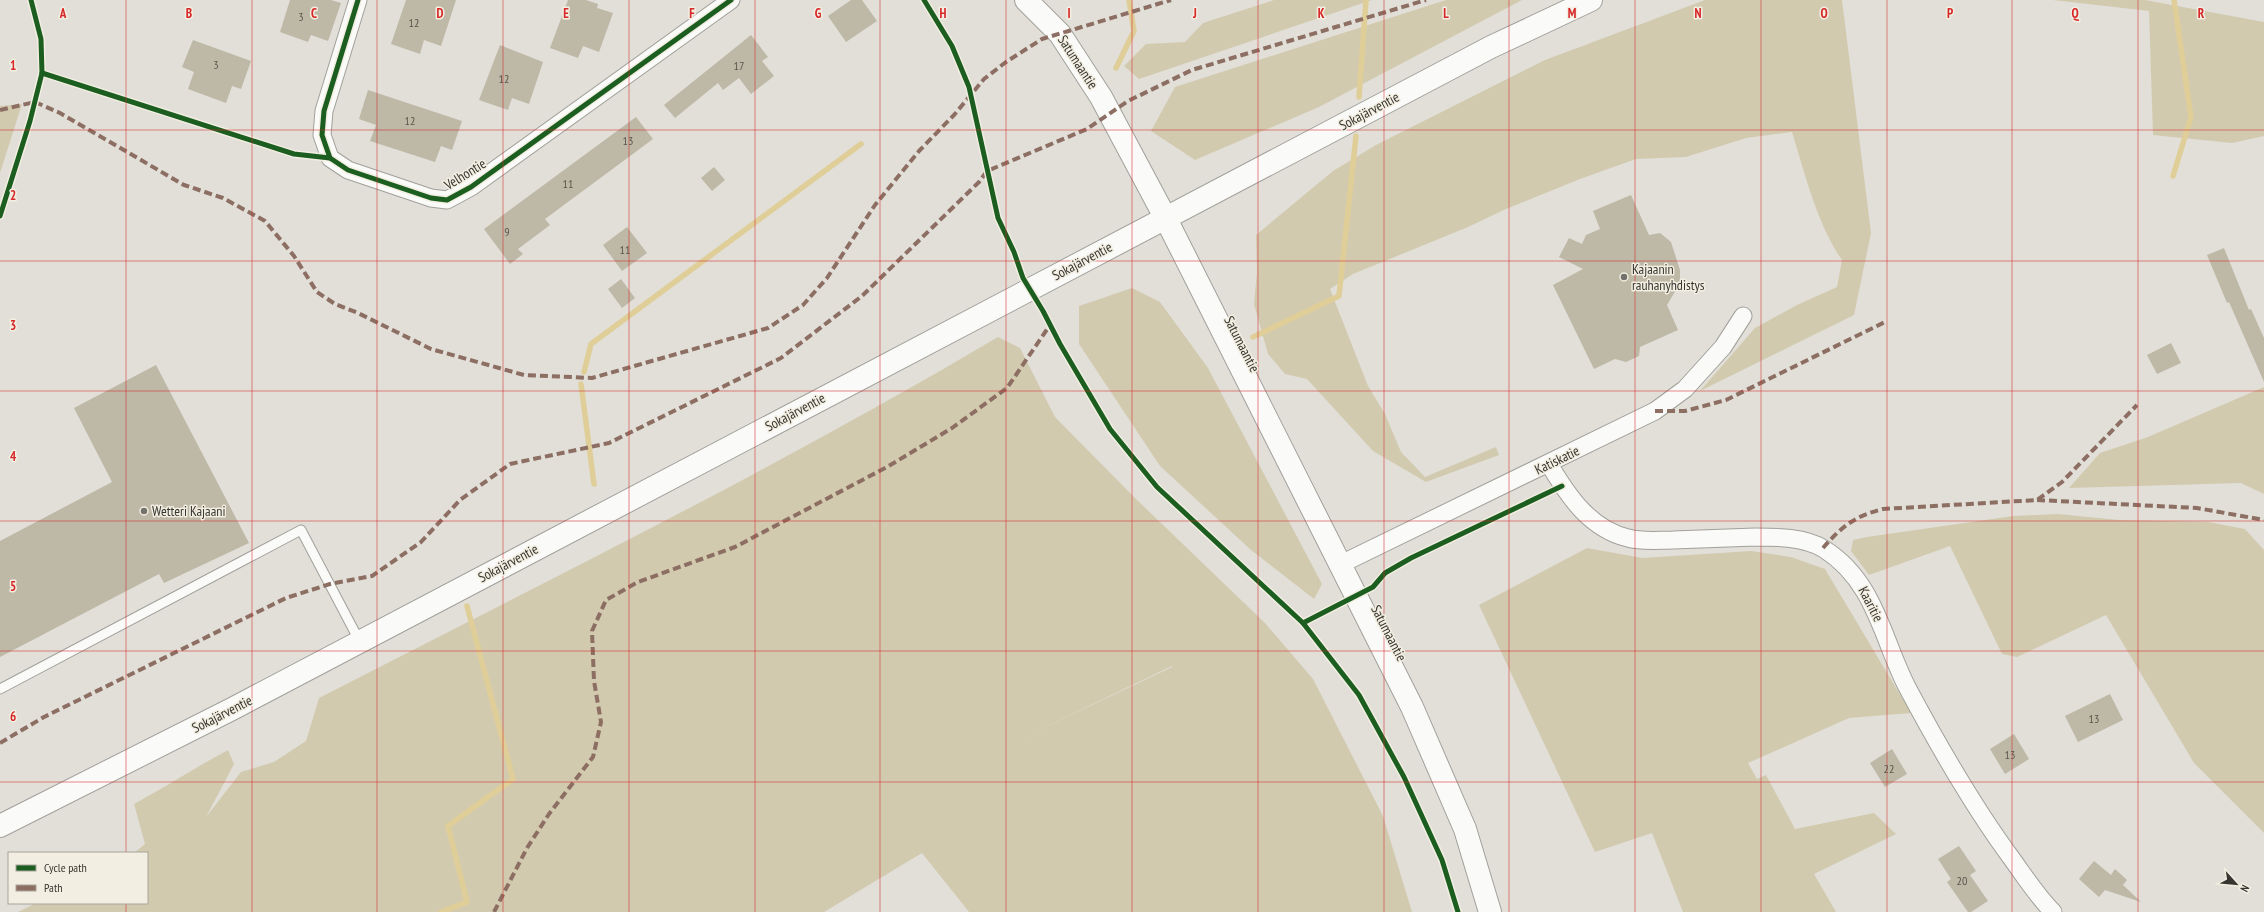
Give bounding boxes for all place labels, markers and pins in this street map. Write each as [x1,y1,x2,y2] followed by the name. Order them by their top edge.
[1632,260,1705,294] place label: Kajaanin rauhanyhdistys
[1619,272,1629,282] marker: Kajaanin rauhanyhdistys
[152,502,226,520] place label: Wetteri Kajaani
[139,506,149,516] marker: Wetteri Kajaani

